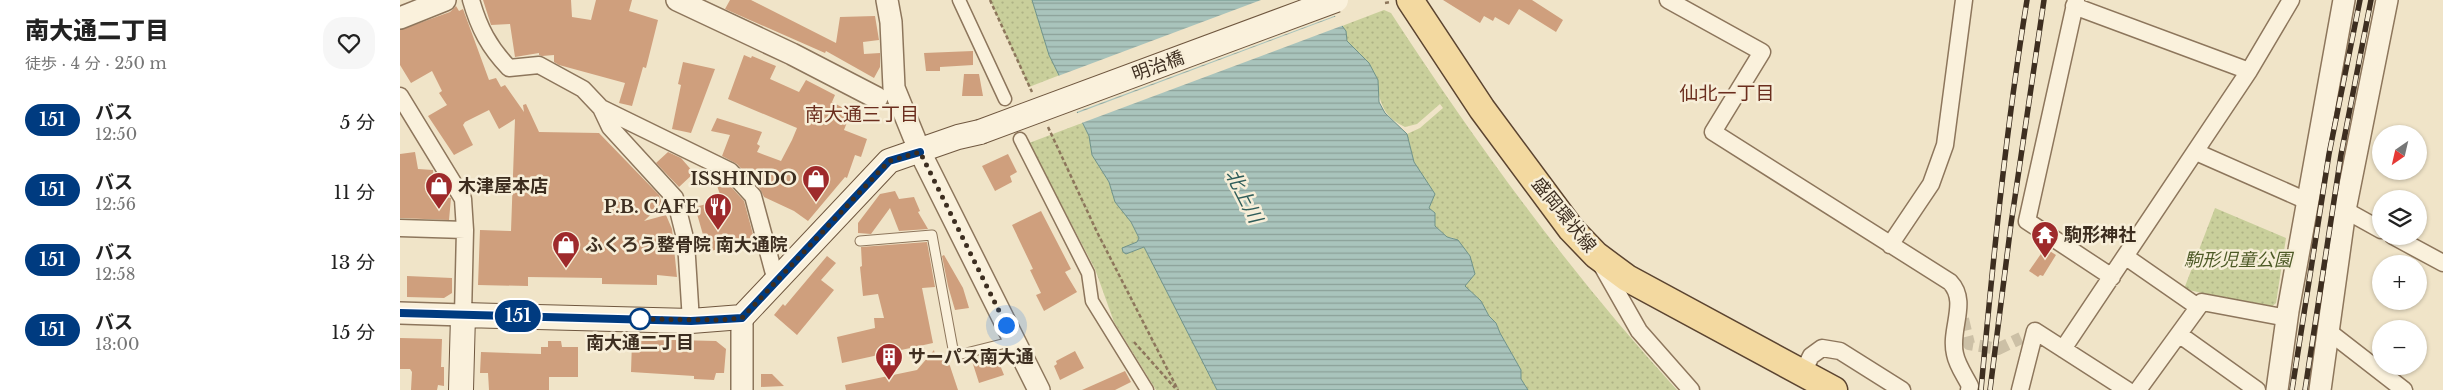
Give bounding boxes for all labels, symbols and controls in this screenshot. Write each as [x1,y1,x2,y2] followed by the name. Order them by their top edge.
[25,16,169,45] text: 南大通二丁目
[323,17,375,69] button: heart
[1129,46,1187,86] street label: 明治橋
[25,53,167,73] text: 徒歩 · 4 分 · 250 m
[1679,82,1775,105] district label: 仙北一丁目
[95,101,133,124] text: バス
[805,103,919,126] district label: 南大通三丁目
[39,109,66,131] text: 151
[340,111,375,134] text: 5 分
[95,124,137,144] text: 12:50
[2372,125,2428,180] north arrow
[2372,125,2427,375] map controls
[801,164,831,203] shop icon: ISSHINDO
[1221,165,1268,228] water label: 北上川
[690,168,797,190] place label: ISSHINDO
[95,171,133,194] text: バス
[424,171,454,210] shop icon: 木津屋本店
[1527,173,1601,257] street label: 盛岡環状線
[458,175,548,197] place label: 木津屋本店
[39,179,66,201] text: 151
[334,181,375,204] text: 11 分
[2372,190,2427,245] button: layers
[703,192,733,231] restaurant icon: P.B. CAFE
[95,194,136,214] text: 12:56
[603,196,699,218] place label: P.B. CAFE
[2030,220,2060,259] temple icon: 駒形神社
[2064,224,2136,246] place label: 駒形神社
[551,230,581,269] shop icon: ふくろう整骨院 南大通院
[585,234,788,256] place label: ふくろう整骨院 南大通院
[95,241,133,264] text: バス
[39,249,66,271] text: 151
[2184,249,2295,271] park label: 駒形児童公園
[330,251,375,274] text: 13 分
[2372,255,2427,310] button: +
[95,264,135,284] text: 12:58
[489,300,547,332] line badge: 151
[505,305,531,327] text: 151
[629,308,651,330] marker: 南大通二丁目
[95,311,133,334] text: バス
[994,313,1019,338] your location
[39,319,66,341] text: 151
[2372,320,2427,375] button: −
[331,321,375,344] text: 15 分
[586,332,694,354] place label: 南大通二丁目
[95,334,139,354] text: 13:00
[874,342,904,381] building icon: サーパス南大通
[908,346,1034,368] place label: サーパス南大通

